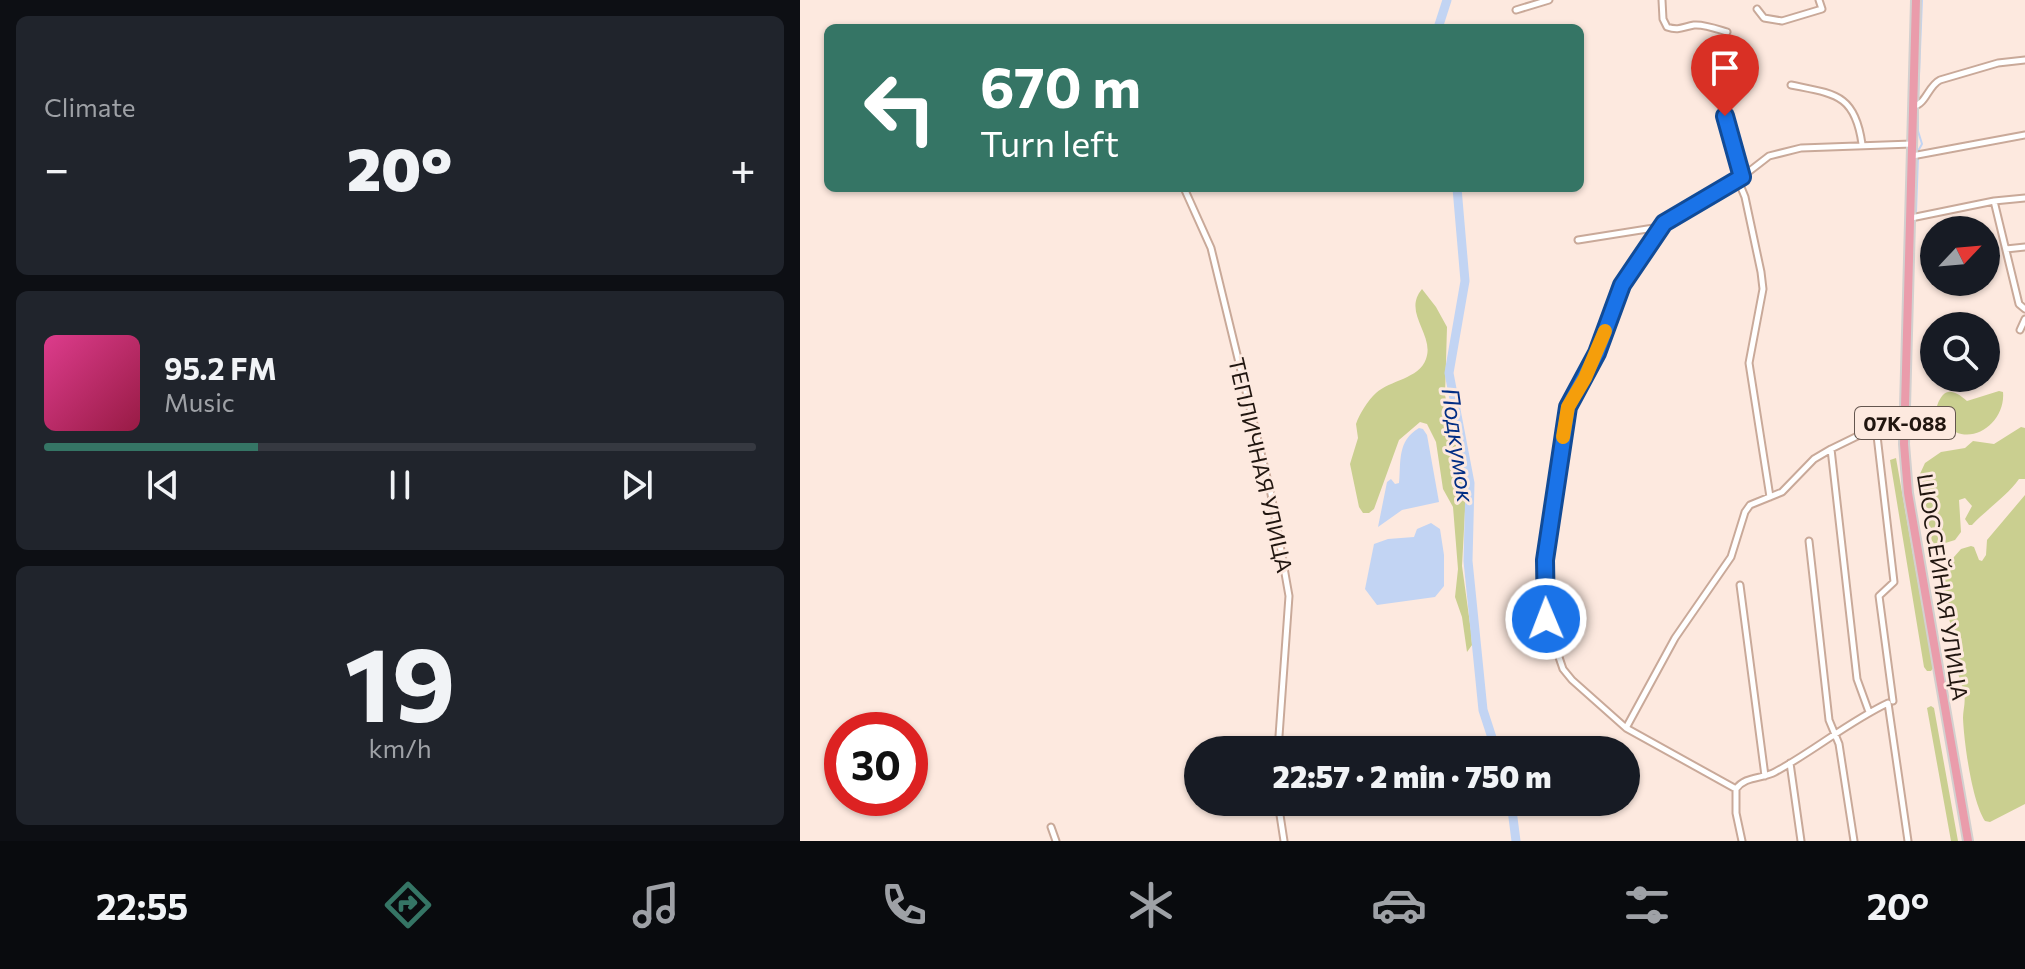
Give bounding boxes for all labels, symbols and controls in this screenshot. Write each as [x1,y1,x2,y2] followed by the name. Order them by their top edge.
[1691,34,1759,116] pin
[1703,46,1747,90] icon: arrive
[980,51,1141,120] text: 670 m
[848,56,952,160] icon: left
[44,91,136,122] text: Climate
[980,120,1119,164] text: Turn left
[347,130,452,203] text: 20°
[44,140,69,194] text: −
[730,140,756,194] text: +
[1920,216,2000,296] north arrow
[1920,216,2000,392] map controls
[1920,312,2000,392] button: search
[164,349,277,386] text: 95.2 FM
[1223,355,1299,575] street label: ТЕПЛИЧНАЯ УЛИЦА
[164,386,235,417] text: Music
[1437,386,1482,505] water label: Подкумок
[1855,407,1955,439] road number: 07К-088
[141,463,185,507] icon: previous
[378,463,422,507] icon: pause
[615,463,659,507] icon: next
[1912,472,1974,702] street label: ШОССЕЙНАЯ УЛИЦА
[1504,577,1588,661] position arrow
[344,616,456,743] text: 19
[824,712,928,816] speed limit sign: 30
[368,732,432,763] text: km/h
[1273,757,1551,794] text: 22:57 · 2 min · 750 m
[380,877,436,933] icon: directions
[628,877,684,933] icon: music
[876,877,932,933] icon: phone
[1123,877,1179,933] icon: climate
[1371,877,1427,933] icon: car
[1619,877,1675,933] icon: filters
[96,883,188,927] text: 22:55
[1867,883,1929,927] text: 20°

